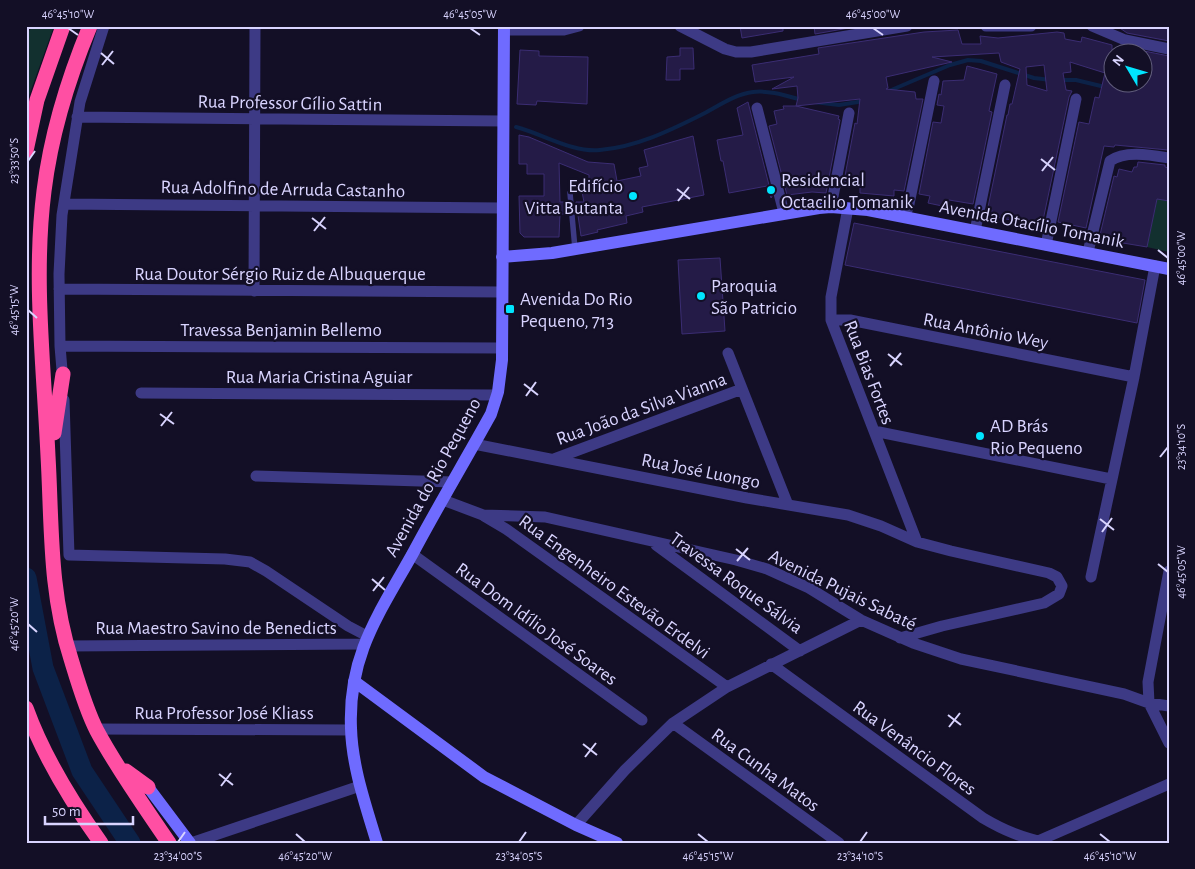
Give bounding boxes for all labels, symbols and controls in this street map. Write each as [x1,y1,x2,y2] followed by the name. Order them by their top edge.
[42,8,94,20] text: 46°45'10"W
[443,8,497,20] text: 46°45'05"W
[846,8,901,20] text: 46°45'00"W
[1102,42,1152,92] north arrow
[1110,52,1127,69] text: N
[197,92,383,115] street label: Rua Professor Gílio Sattin
[8,138,20,184] text: 23°33'50"S
[781,171,913,212] place label: Residencial Octacilio Tomanik
[524,177,623,218] place label: Edifício Vitta Butanta
[160,178,405,201] street label: Rua Adolfino de Arruda Castanho
[765,184,777,196] marker: Residencial Octacilio Tomanik
[627,190,639,202] marker: Edifício Vitta Butanta
[938,197,1126,252] street label: Avenida Otacílio Tomanik
[1175,230,1187,285] text: 46°45'00"W
[134,265,426,284] street label: Rua Doutor Sérgio Ruiz de Albuquerque
[711,277,797,318] place label: Paroquia São Patricio
[8,284,20,336] text: 46°45'15"W
[520,290,633,331] place label: Avenida Do Rio Pequeno, 713
[695,290,707,302] marker: Paroquia São Patricio
[504,303,516,315] marker: Avenida Do Rio Pequeno, 713
[921,310,1050,353] street label: Rua Antônio Wey
[840,318,897,427] street label: Rua Bias Fortes
[180,321,382,340] street label: Travessa Benjamin Bellemo
[226,368,412,387] street label: Rua Maria Cristina Aguiar
[554,370,729,449] street label: Rua João da Silva Vianna
[382,395,485,560] street label: Avenida do Rio Pequeno
[990,417,1083,458] place label: AD Brás Rio Pequeno
[1175,424,1187,470] text: 23°34'10"S
[974,430,986,442] marker: AD Brás Rio Pequeno
[640,451,762,492] street label: Rua José Luongo
[515,512,713,663] street label: Rua Engenheiro Estevão Erdelvi
[666,529,806,638] street label: Travessa Roque Sálvia
[1175,545,1187,599] text: 46°45'05"W
[766,546,919,634] street label: Avenida Pujais Sabaté
[452,559,620,689] street label: Rua Dom Idílio José Soares
[8,597,20,651] text: 46°45'20"W
[95,619,337,638] street label: Rua Maestro Savino de Benedicts
[849,697,979,799] street label: Rua Venâncio Flores
[134,704,314,723] street label: Rua Professor José Kliass
[708,725,823,816] street label: Rua Cunha Matos
[45,794,132,826] scale bar
[52,804,81,819] text: 50 m
[154,850,202,862] text: 23°34'00"S
[278,850,332,862] text: 46°45'20"W
[495,850,543,862] text: 23°34'05"S
[682,850,734,862] text: 46°45'15"W
[837,850,883,862] text: 23°34'10"S
[1084,850,1136,862] text: 46°45'10"W

